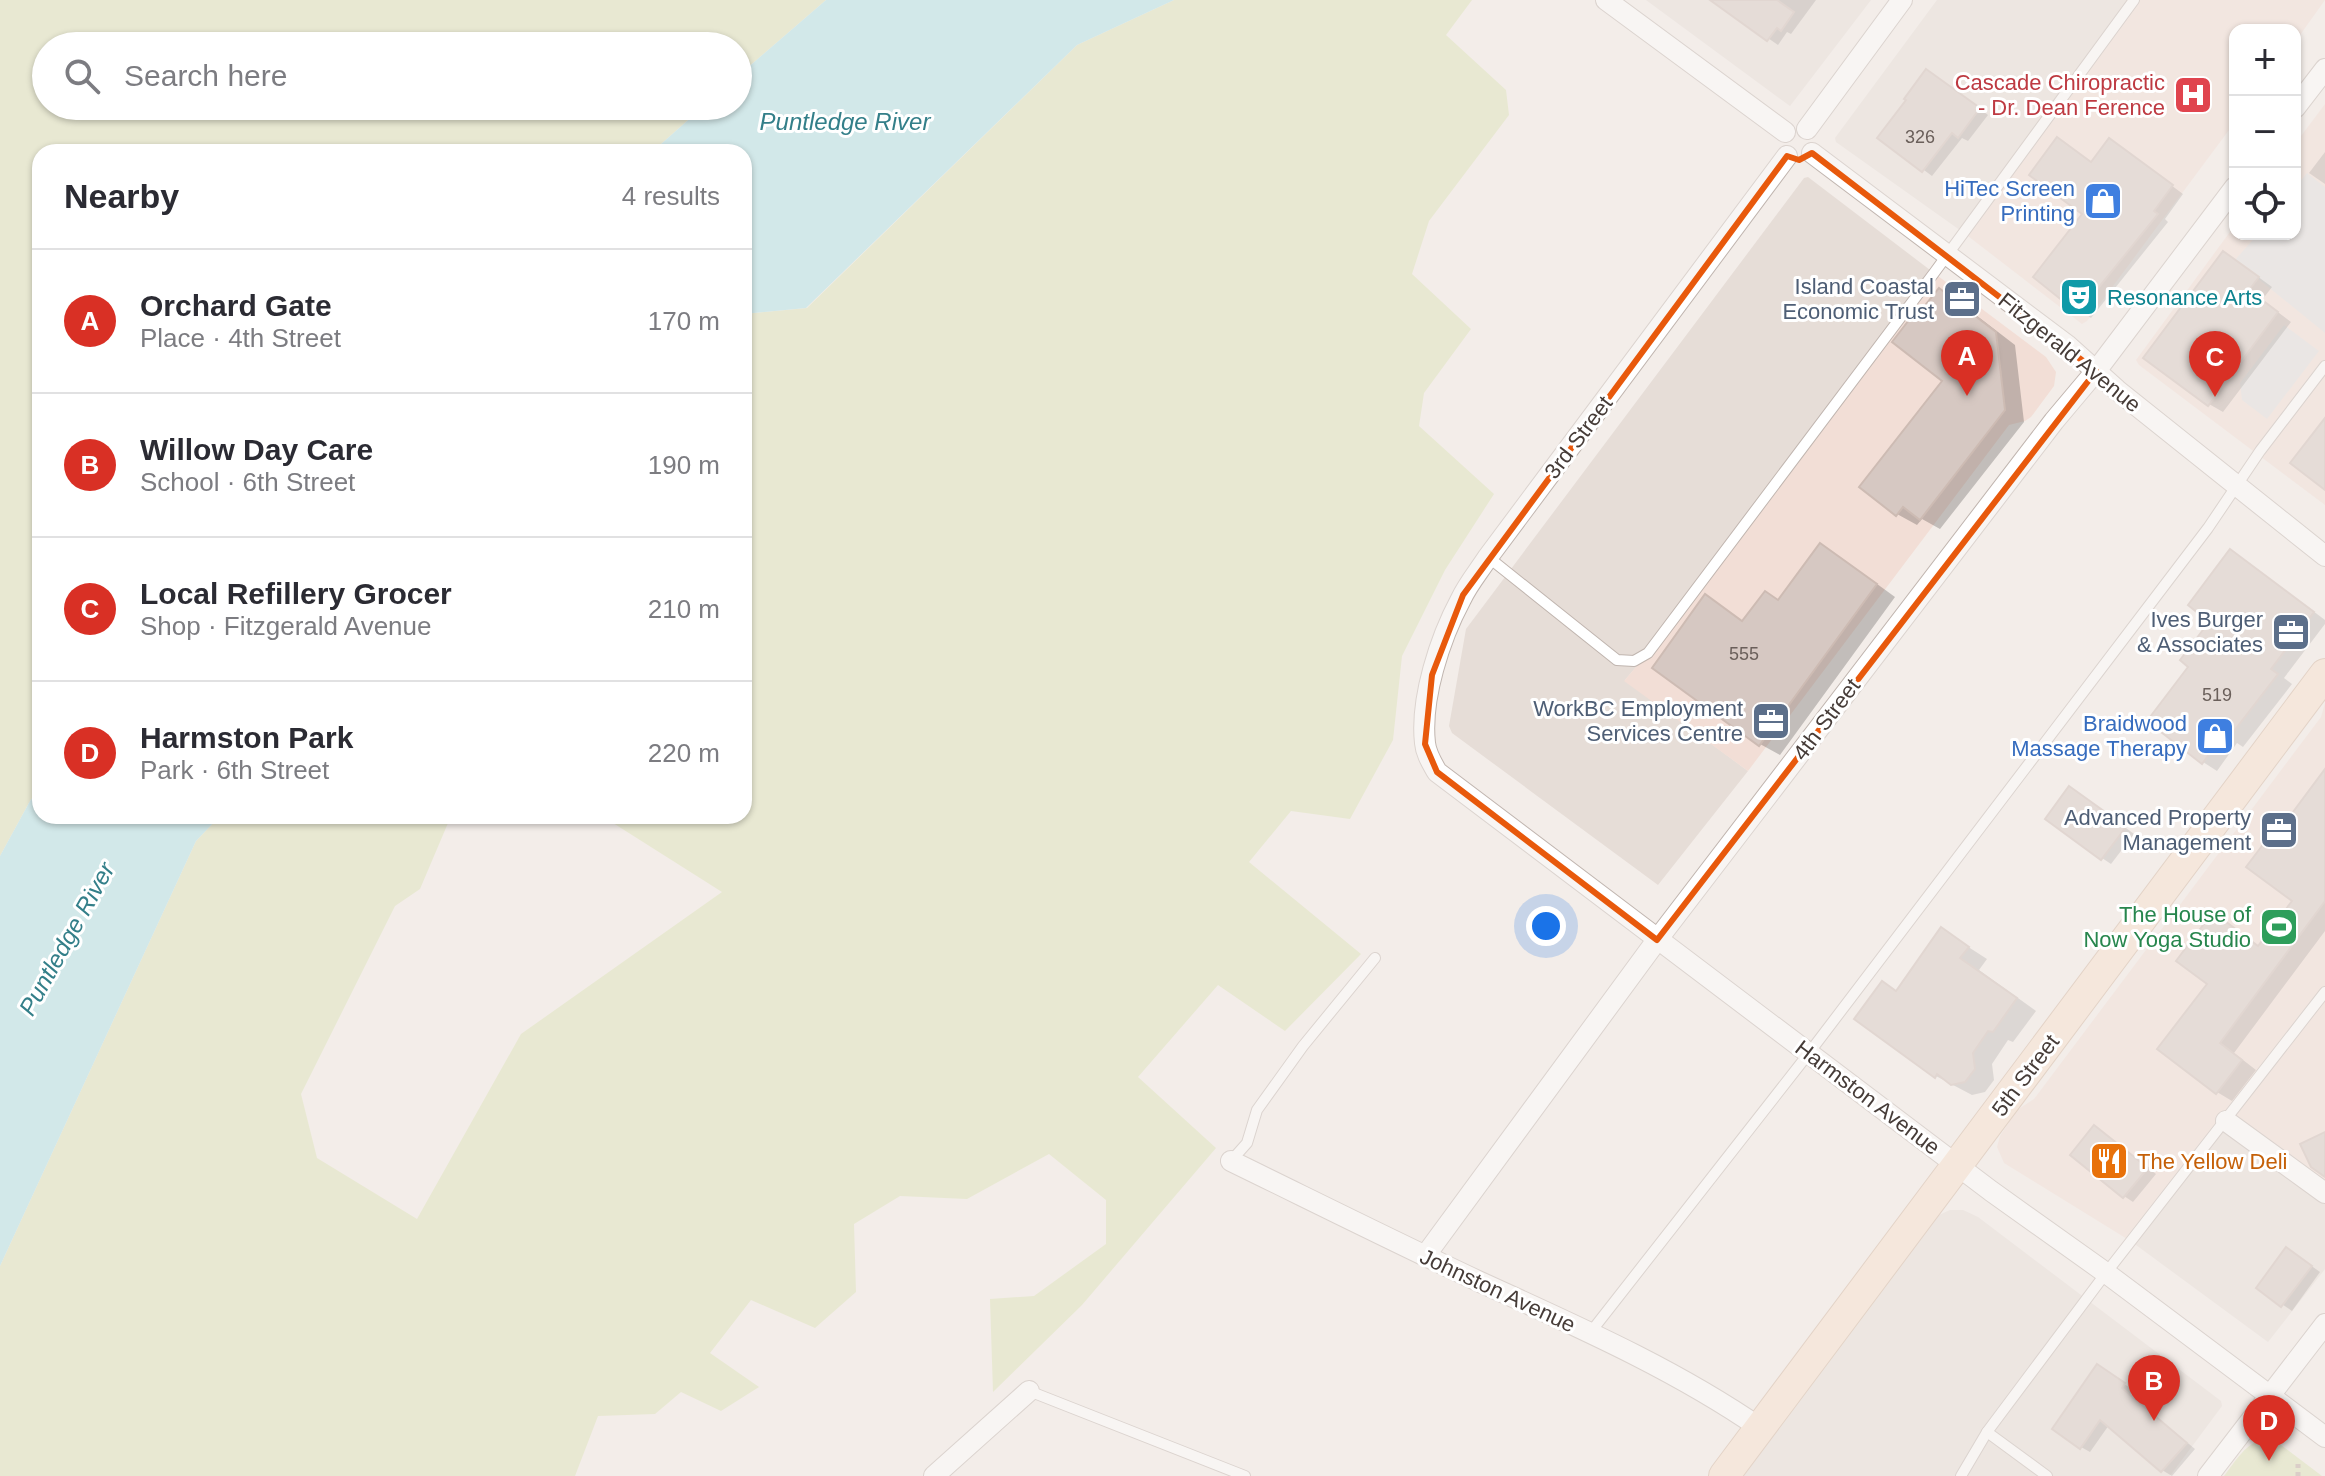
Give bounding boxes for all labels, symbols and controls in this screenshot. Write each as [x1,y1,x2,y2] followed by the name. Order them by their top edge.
[2229,24,2301,240] map controls
[2229,24,2301,96] button: +
[32,32,752,120] search box
[60,54,104,98] icon: search
[124,59,287,92] text: Search here
[1955,70,2165,120] place label: Cascade Chiropractic - Dr. Dean Ference
[2172,74,2214,116] hospital icon: Cascade Chiropractic - Dr. Dean Ference
[2229,96,2301,168] button: −
[760,108,931,135] water label: Puntledge River
[1905,127,1935,147] house number: 326
[2229,168,2301,240] button: locate
[1944,176,2075,226] place label: HiTec Screen Printing
[64,177,179,215] text: Nearby
[2082,180,2124,222] shop icon: HiTec Screen Printing
[622,181,720,211] text: 4 results
[1782,274,1934,324] place label: Island Coastal Economic Trust
[2058,276,2100,318] theatre icon: Resonance Arts
[1941,278,1983,320] office icon: Island Coastal Economic Trust
[2107,285,2262,310] place label: Resonance Arts
[1994,287,2146,417] street label: Fitzgerald Avenue
[140,289,332,322] text: Orchard Gate
[81,306,99,336] text: A
[648,306,720,336] text: 170 m
[140,323,341,353] text: Place · 4th Street
[1941,330,1993,396] pin: A
[2189,331,2241,397] pin: C
[1539,391,1617,483] street label: 3rd Street
[140,433,373,466] text: Willow Day Care
[81,450,99,480] text: B
[648,450,720,480] text: 190 m
[140,467,355,497] text: School · 6th Street
[140,577,452,610] text: Local Refillery Grocer
[81,594,99,624] text: C
[648,594,720,624] text: 210 m
[2137,607,2263,657] place label: Ives Burger & Associates
[140,611,431,641] text: Shop · Fitzgerald Avenue
[2270,611,2312,653] office icon: Ives Burger & Associates
[1729,644,1759,664] house number: 555
[1788,674,1865,765] street label: 4th Street
[2202,685,2232,705] house number: 519
[1533,696,1743,746] place label: WorkBC Employment Services Centre
[1750,700,1792,742] office icon: WorkBC Employment Services Centre
[2011,711,2187,761] place label: Braidwood Massage Therapy
[2194,715,2236,757] shop icon: Braidwood Massage Therapy
[140,721,353,754] text: Harmston Park
[81,738,99,768] text: D
[648,738,720,768] text: 220 m
[140,755,329,785] text: Park · 6th Street
[2064,805,2251,855] place label: Advanced Property Management
[2258,809,2300,851] office icon: Advanced Property Management
[13,857,120,1020] water label: Puntledge River
[2083,902,2252,952] place label: The House of Now Yoga Studio
[1526,906,1566,946] your location
[2258,906,2300,948] sports icon: The House of Now Yoga Studio
[1987,1030,2064,1121] street label: 5th Street
[1791,1035,1945,1160] street label: Harmston Avenue
[2088,1140,2130,1182] restaurant icon: The Yellow Deli
[2137,1149,2287,1174] place label: The Yellow Deli
[1416,1244,1579,1337] street label: Johnston Avenue
[2128,1355,2180,1421] pin: B
[2243,1395,2295,1461] pin: D

